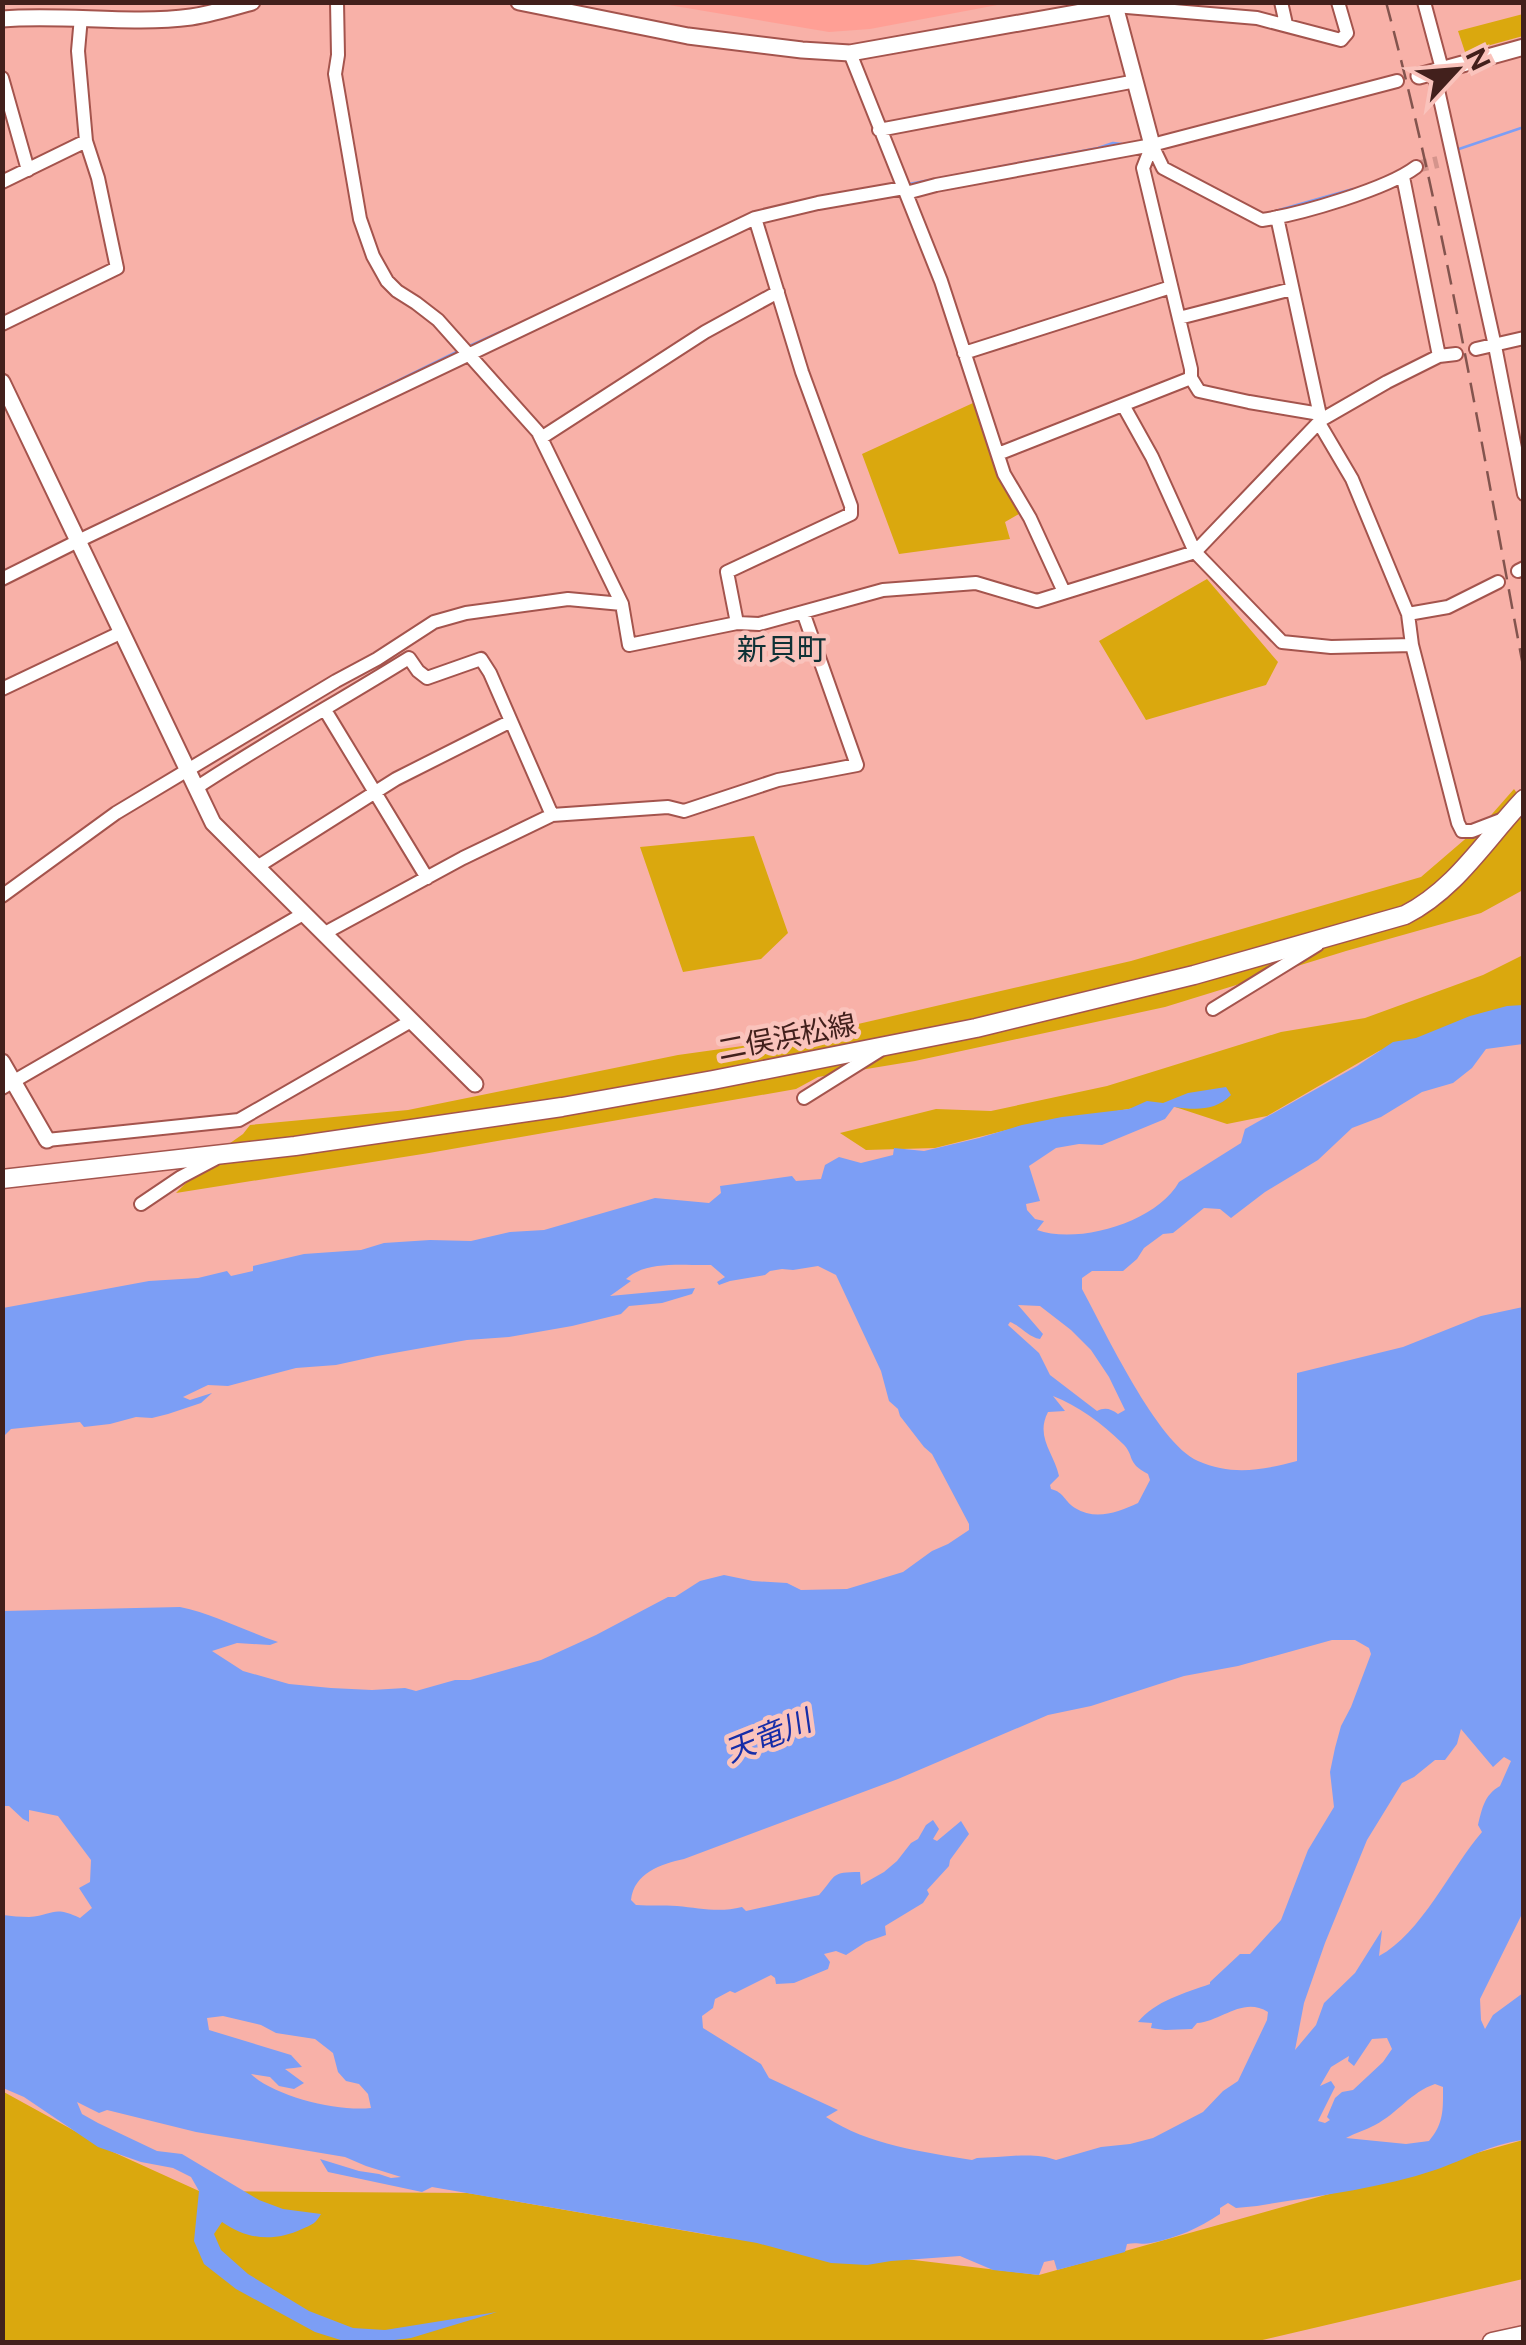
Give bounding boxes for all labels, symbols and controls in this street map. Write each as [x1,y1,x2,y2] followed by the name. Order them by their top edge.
[1406,20,1506,120] north arrow
[1457,42,1499,77] text: N
[737,630,827,669] district label: 新貝町
[715,1005,859,1069] street label: 二俣浜松線
[719,1700,820,1771] water label: 天竜川

